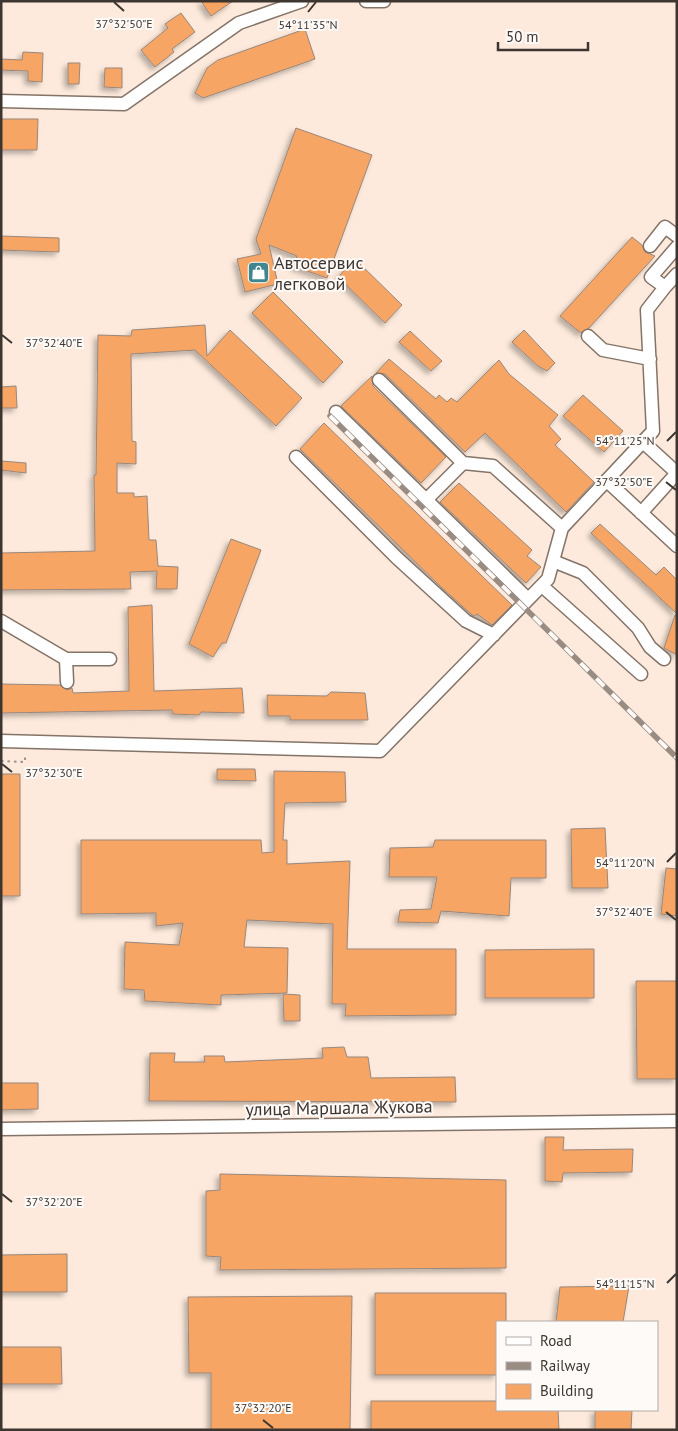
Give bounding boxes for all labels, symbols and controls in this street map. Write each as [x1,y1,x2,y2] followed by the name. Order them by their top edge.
[95,16,153,31] text: 37°32'50"E
[278,17,338,32] text: 54°11'35"N
[498,20,588,52] scale bar
[506,27,539,46] text: 50 m
[273,251,364,295] place label: Автосервис легковой
[246,261,270,285] shop icon: Автосервис легковой
[25,335,83,350] text: 37°32'40"E
[595,433,655,448] text: 54°11'25"N
[595,474,653,489] text: 37°32'50"E
[25,765,83,780] text: 37°32'30"E
[595,855,655,870] text: 54°11'20"N
[595,904,653,919] text: 37°32'40"E
[245,1094,433,1121] street label: улица Маршала Жукова
[25,1194,83,1209] text: 37°32'20"E
[595,1276,655,1291] text: 54°11'15"N
[496,1321,658,1411] legend
[540,1331,572,1350] text: Road
[540,1356,590,1375] text: Railway
[540,1381,594,1400] text: Building
[234,1400,292,1415] text: 37°32'20"E

